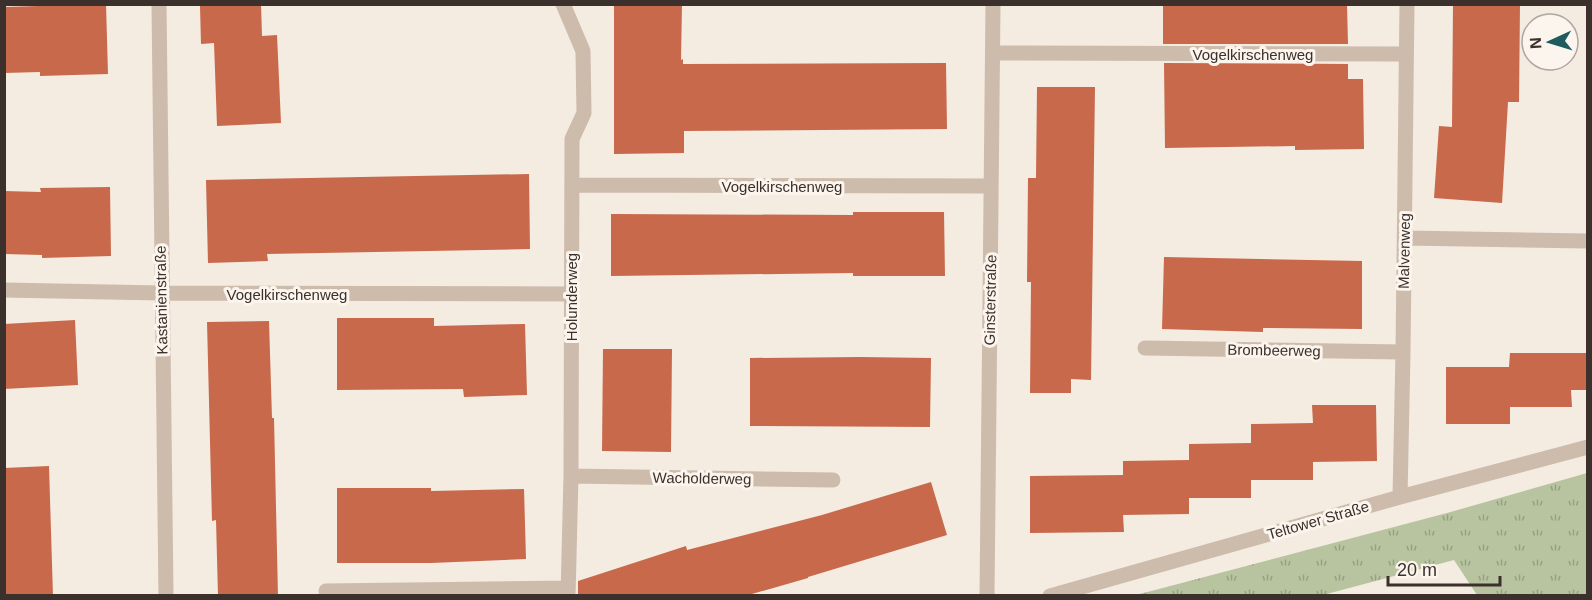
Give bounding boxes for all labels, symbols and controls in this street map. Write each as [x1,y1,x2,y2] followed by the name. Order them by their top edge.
[1520,12,1580,72] north arrow
[1527,37,1544,49] text: N
[1193,46,1313,63] street label: Vogelkirschenweg
[722,178,842,195] street label: Vogelkirschenweg
[1395,213,1413,289] street label: Malvenweg
[152,245,170,355] street label: Kastanienstraße
[563,253,580,341] street label: Holunderweg
[981,254,999,346] street label: Ginsterstraße
[227,286,347,303] street label: Vogelkirschenweg
[1227,341,1321,359] street label: Brombeerweg
[653,469,751,487] street label: Wacholderweg
[1265,497,1371,543] street label: Teltower Straße
[1388,549,1500,587] scale bar
[1397,560,1437,580] text: 20 m

